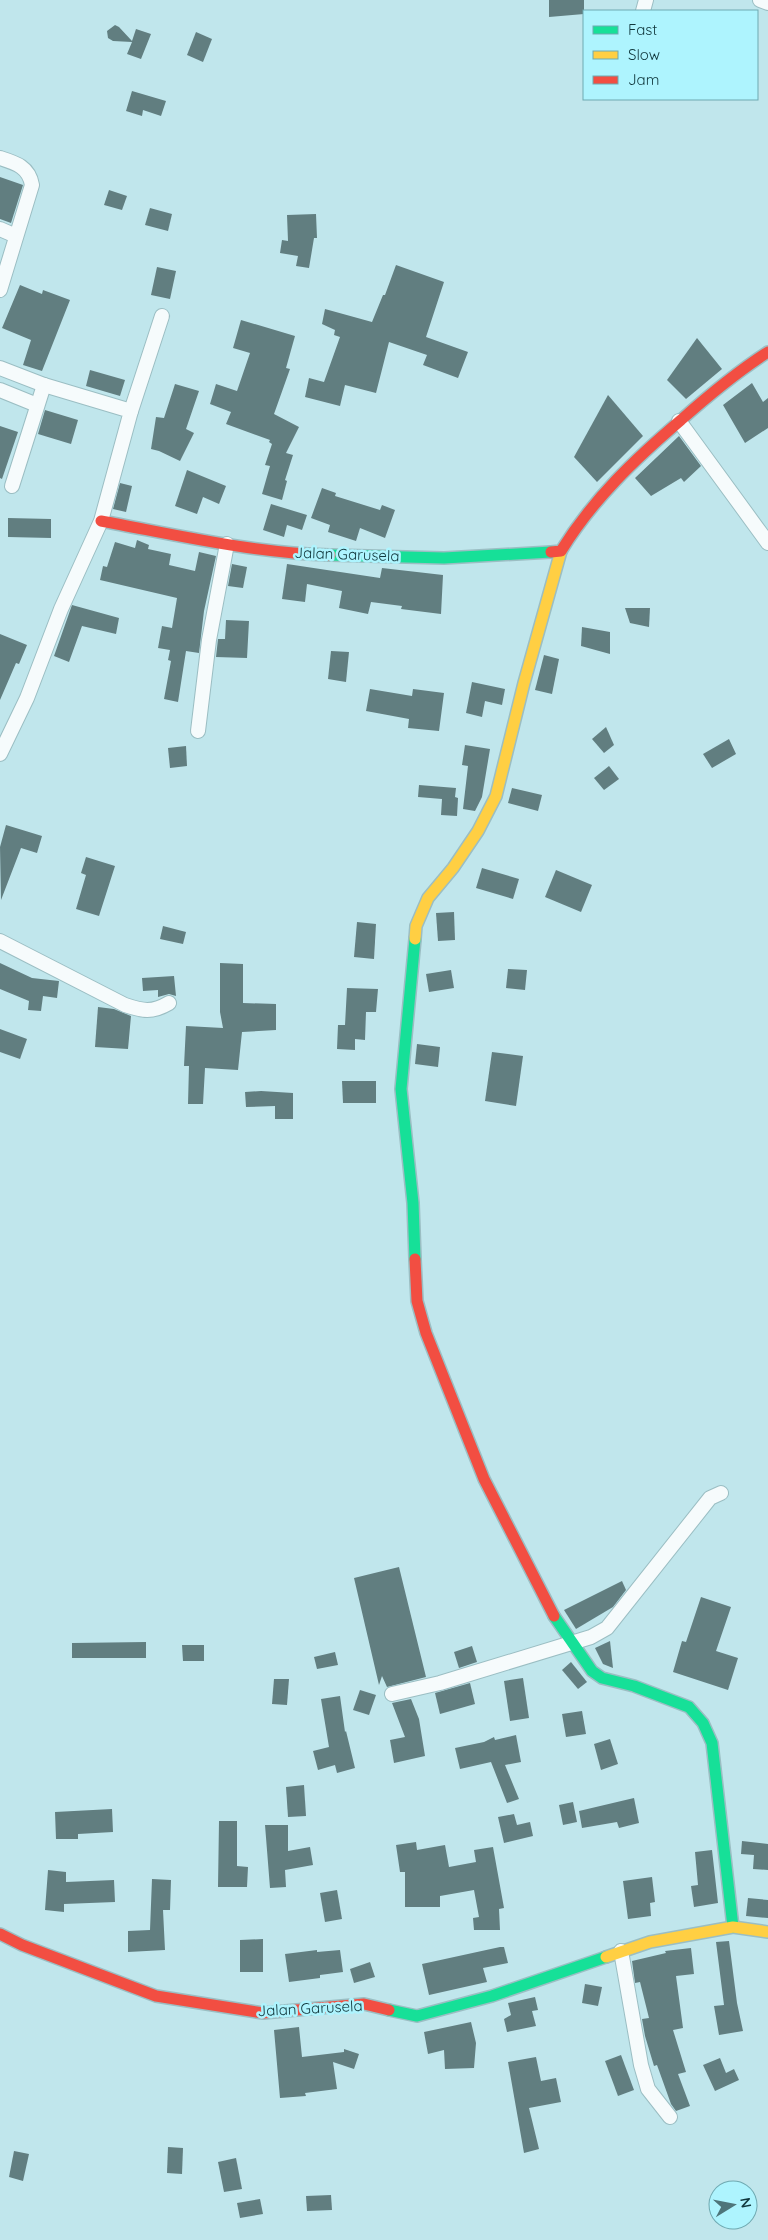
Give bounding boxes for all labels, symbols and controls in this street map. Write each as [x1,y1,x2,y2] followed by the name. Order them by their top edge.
[583,10,758,100] legend
[628,20,657,39] text: Fast
[628,45,660,64] text: Slow
[628,70,659,89] text: Jam
[294,543,400,565] street label: Jalan Garusela
[257,1996,363,2020] street label: Jalan Garusela
[708,2180,758,2230] north arrow
[736,2196,756,2209] text: N

